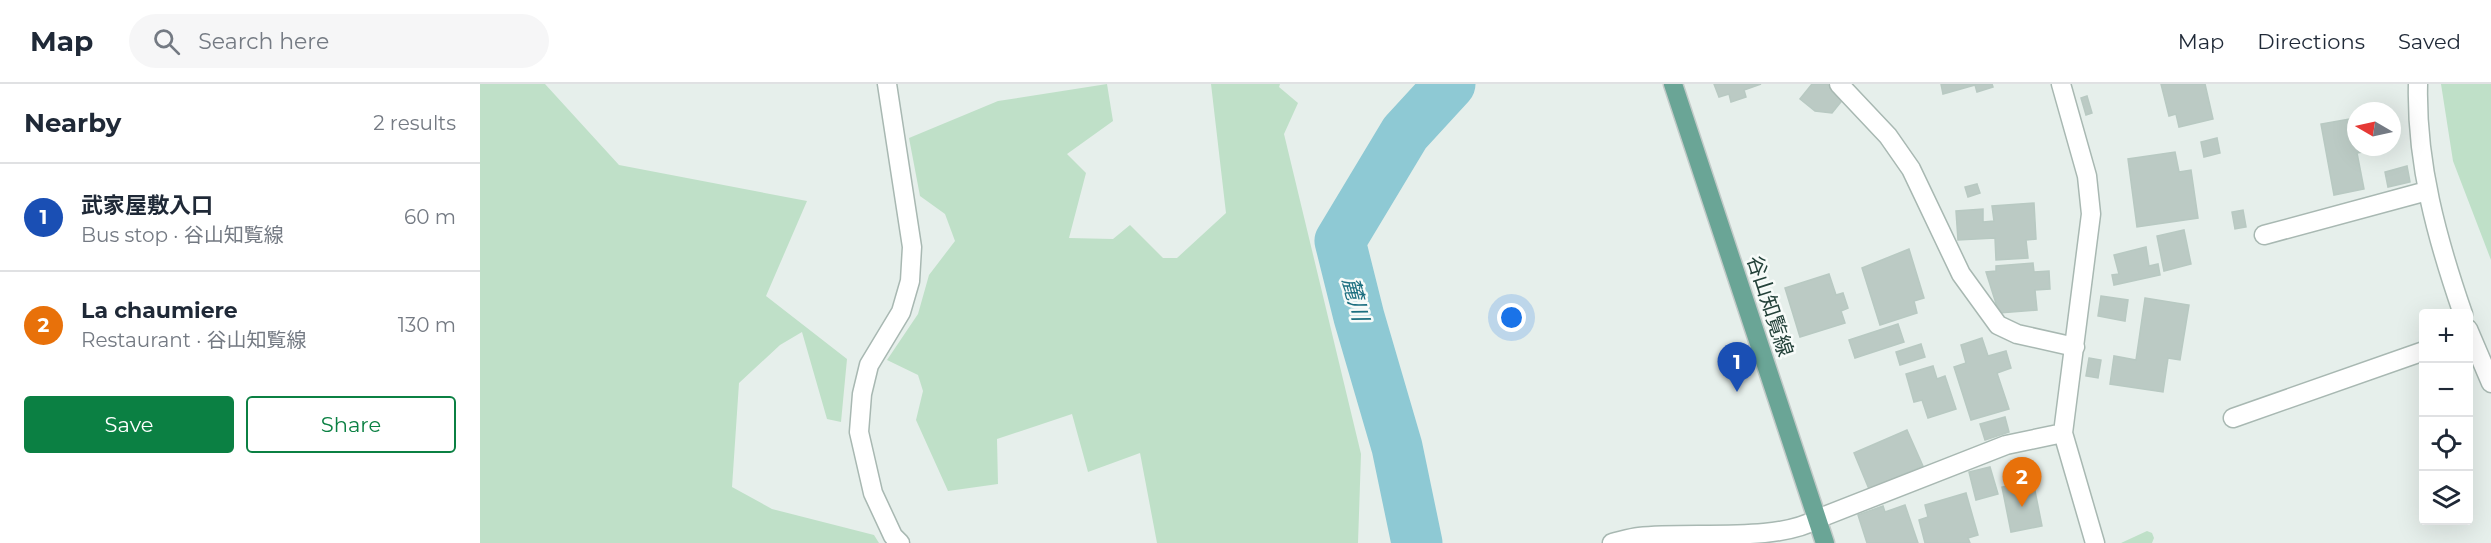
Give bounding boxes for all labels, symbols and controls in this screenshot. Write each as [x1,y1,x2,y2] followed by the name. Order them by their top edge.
[129,14,549,68] search box
[30,24,93,58] text: Map
[150,25,183,58] icon: search
[198,28,329,55] text: Search here
[2178,29,2224,54] text: Map
[2257,29,2365,54] text: Directions
[2398,29,2461,54] text: Saved
[2347,102,2401,156] north arrow
[24,107,121,139] text: Nearby
[373,111,456,135] text: 2 results
[81,192,213,219] text: 武家屋敷入口
[40,205,47,229] text: 1
[404,205,456,229] text: 60 m
[81,223,284,247] text: Bus stop · 谷山知覧線
[1742,252,1799,360] street label: 谷山知覧線
[1337,274,1375,326] water label: 麓川
[81,297,238,324] text: La chaumiere
[1497,303,1526,332] your location
[2419,309,2473,525] map controls
[2419,309,2473,363] button: +
[38,313,49,337] text: 2
[398,313,456,337] text: 130 m
[81,328,306,352] text: Restaurant · 谷山知覧線
[1718,342,1756,392] pin: 1
[2419,363,2473,417] button: −
[24,396,234,453] button: Save
[246,396,456,453] button: Share
[2419,417,2473,471] button: locate
[2002,458,2042,507] pin: 2
[2419,471,2473,525] button: layers

